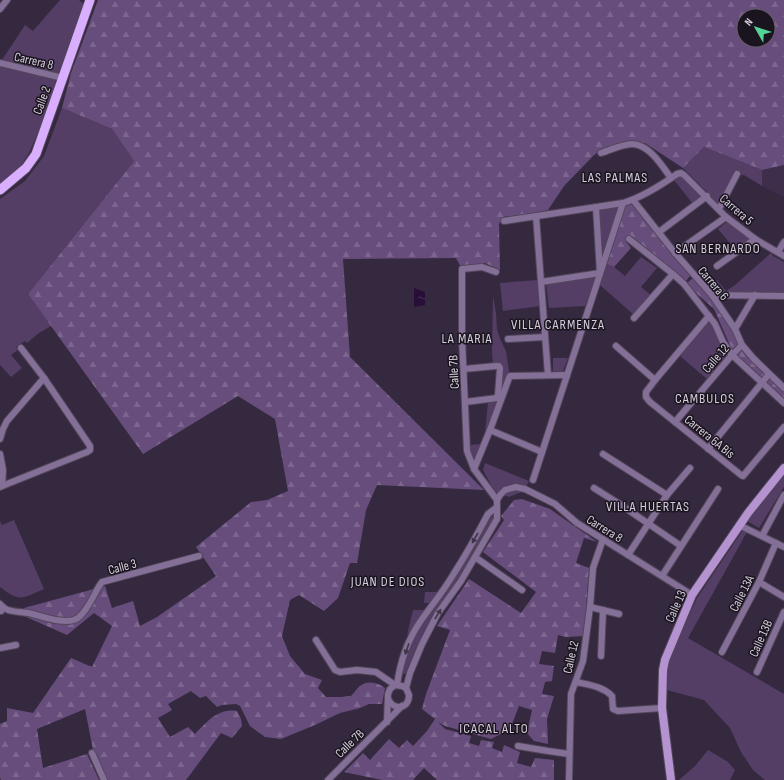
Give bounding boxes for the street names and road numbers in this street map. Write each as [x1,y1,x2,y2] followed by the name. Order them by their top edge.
[13,49,55,73] street label: Carrera 8
[30,84,54,117] street label: Calle 2
[716,191,756,229] street label: Carrera 5
[694,263,732,304] street label: Carrera 6
[699,341,733,376] street label: Calle 12
[445,354,463,389] street label: Calle 7B
[681,412,738,462] street label: Carrera 6A Bis
[583,512,626,546] street label: Carrera 8
[106,556,138,578] street label: Calle 3
[726,572,758,614] street label: Calle 13A
[662,588,690,625] street label: Calle 13
[746,617,776,659] street label: Calle 13B
[559,639,583,675] street label: Calle 12
[332,726,368,761] street label: Calle 7B

